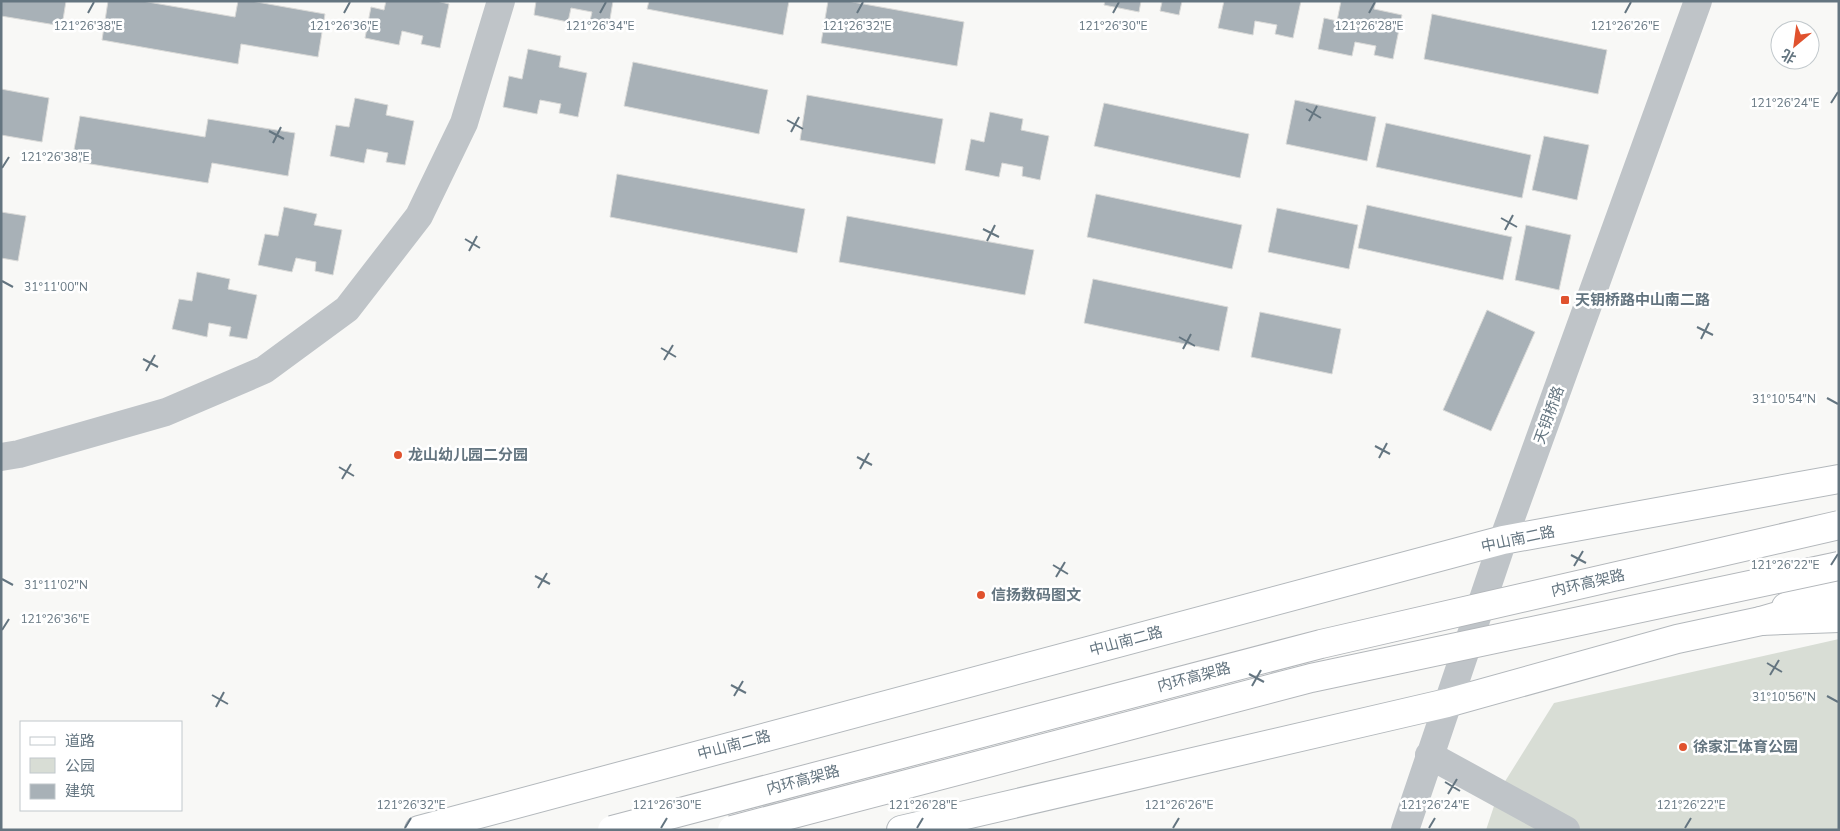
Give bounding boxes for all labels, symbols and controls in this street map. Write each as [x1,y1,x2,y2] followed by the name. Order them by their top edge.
[53,18,123,34] text: 121°26'38"E
[309,18,379,34] text: 121°26'36"E
[565,18,635,34] text: 121°26'34"E
[822,18,892,34] text: 121°26'32"E
[1078,18,1148,34] text: 121°26'30"E
[1334,18,1404,34] text: 121°26'28"E
[1590,18,1660,34] text: 121°26'26"E
[1770,20,1820,70] north arrow
[1778,44,1800,68] text: 北
[1750,95,1820,111] text: 121°26'24"E
[20,149,90,165] text: 121°26'38"E
[24,279,88,295] text: 31°11'00"N
[1575,290,1710,310] place label: 天钥桥路中山南二路
[1559,294,1571,306] marker: 天钥桥路中山南二路
[1529,383,1569,447] street label: 天钥桥路
[1752,391,1816,407] text: 31°10'54"N
[408,445,528,465] place label: 龙山幼儿园二分园
[392,449,404,461] marker: 龙山幼儿园二分园
[1479,521,1557,557] street label: 中山南二路
[1750,557,1820,573] text: 121°26'22"E
[1549,565,1627,601] street label: 内环高架路
[24,577,88,593] text: 31°11'02"N
[991,585,1081,605] place label: 信扬数码图文
[975,589,987,601] marker: 信扬数码图文
[20,611,90,627] text: 121°26'36"E
[1087,622,1165,660] street label: 中山南二路
[1155,658,1233,696] street label: 内环高架路
[1752,689,1816,705] text: 31°10'56"N
[20,721,182,811] legend
[695,726,773,764] street label: 中山南二路
[65,731,95,751] text: 道路
[1693,737,1798,757] place label: 徐家汇体育公园
[1677,741,1689,753] marker: 徐家汇体育公园
[65,756,95,776] text: 公园
[764,761,842,799] street label: 内环高架路
[65,781,95,801] text: 建筑
[376,797,446,813] text: 121°26'32"E
[632,797,702,813] text: 121°26'30"E
[888,797,958,813] text: 121°26'28"E
[1144,797,1214,813] text: 121°26'26"E
[1400,797,1470,813] text: 121°26'24"E
[1656,797,1726,813] text: 121°26'22"E

